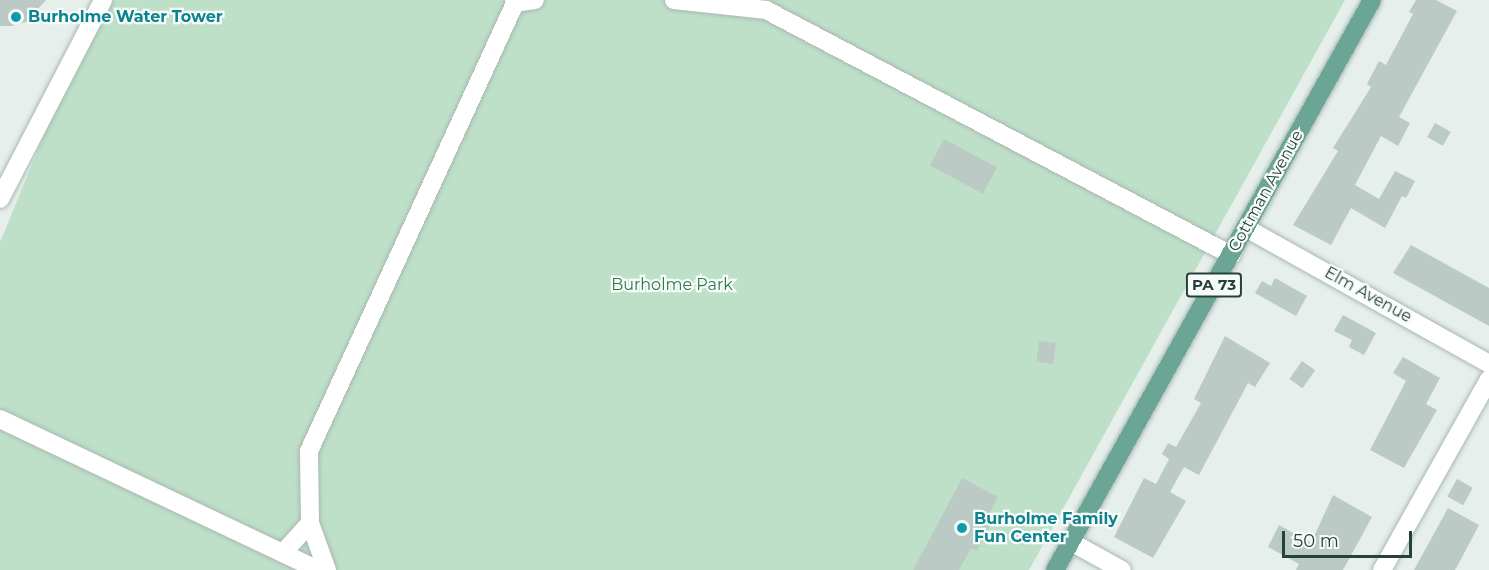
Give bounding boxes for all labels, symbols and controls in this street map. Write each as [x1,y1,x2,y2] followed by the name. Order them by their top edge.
[28,7,223,27] place label: Burholme Water Tower
[9,10,23,24] marker: Burholme Water Tower
[1225,127,1307,255] street label: Cottman Avenue
[1321,263,1415,327] street label: Elm Avenue
[1186,273,1242,297] road number: PA 73
[611,275,733,295] park label: Burholme Park
[974,509,1118,547] place label: Burholme Family Fun Center
[1285,519,1416,557] scale bar
[955,521,969,535] marker: Burholme Family Fun Center
[1293,530,1339,552] text: 50 m

